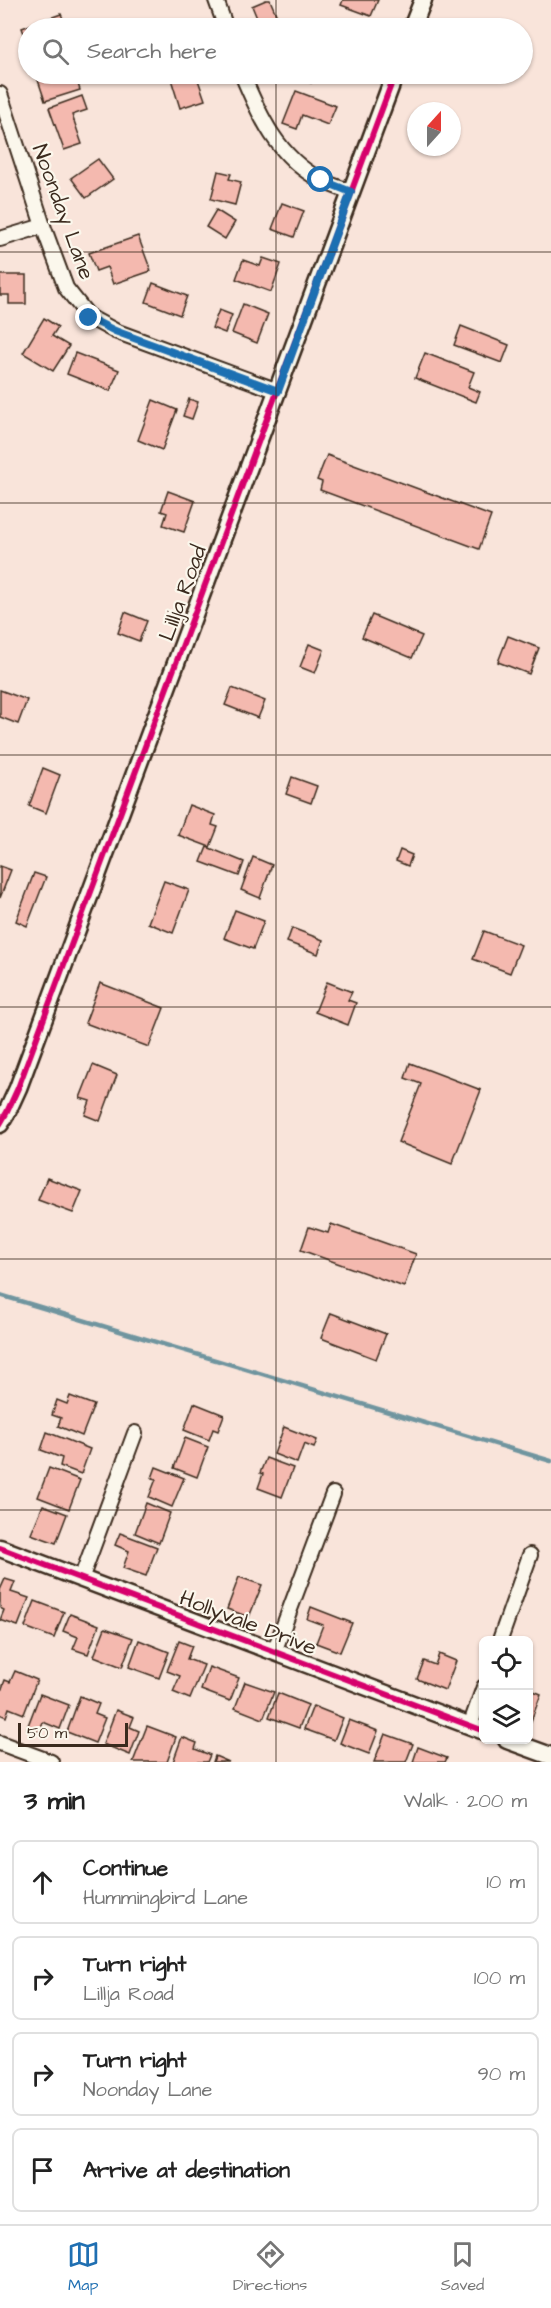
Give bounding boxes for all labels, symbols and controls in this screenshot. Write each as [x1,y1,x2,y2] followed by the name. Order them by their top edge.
[18,18,533,84] search box
[39,35,72,68] icon: search
[87,36,217,67] text: Search here
[407,102,461,156] north arrow
[23,140,102,285] street label: Noonday Lane
[307,166,333,192] route start
[75,304,101,330] route end
[151,541,215,645] street label: Lillja Road
[175,1583,321,1664] street label: Hollyvale Drive
[479,1636,533,1744] map controls
[479,1636,533,1690] button: locate
[479,1690,533,1744] button: layers
[18,1720,128,1748] scale bar
[27,1722,67,1744] text: 50 m
[24,1783,85,1819] text: 3 min
[404,1787,527,1815] text: Walk · 200 m
[83,1853,168,1884] text: Continue
[26,1866,59,1899] icon: ahead
[486,1868,525,1896] text: 10 m
[83,1884,248,1912] text: Hummingbird Lane
[83,1949,186,1980] text: Turn right
[26,1962,59,1995] icon: right
[474,1964,525,1992] text: 100 m
[83,1980,174,2008] text: Lillja Road
[83,2045,186,2076] text: Turn right
[26,2058,59,2091] icon: right
[477,2060,525,2088] text: 90 m
[83,2076,212,2104] text: Noonday Lane
[26,2154,59,2187] icon: arrive
[83,2155,290,2186] text: Arrive at destination
[67,2238,100,2296] tab: Map
[233,2238,307,2296] tab: Directions
[441,2238,484,2296] tab: Saved

